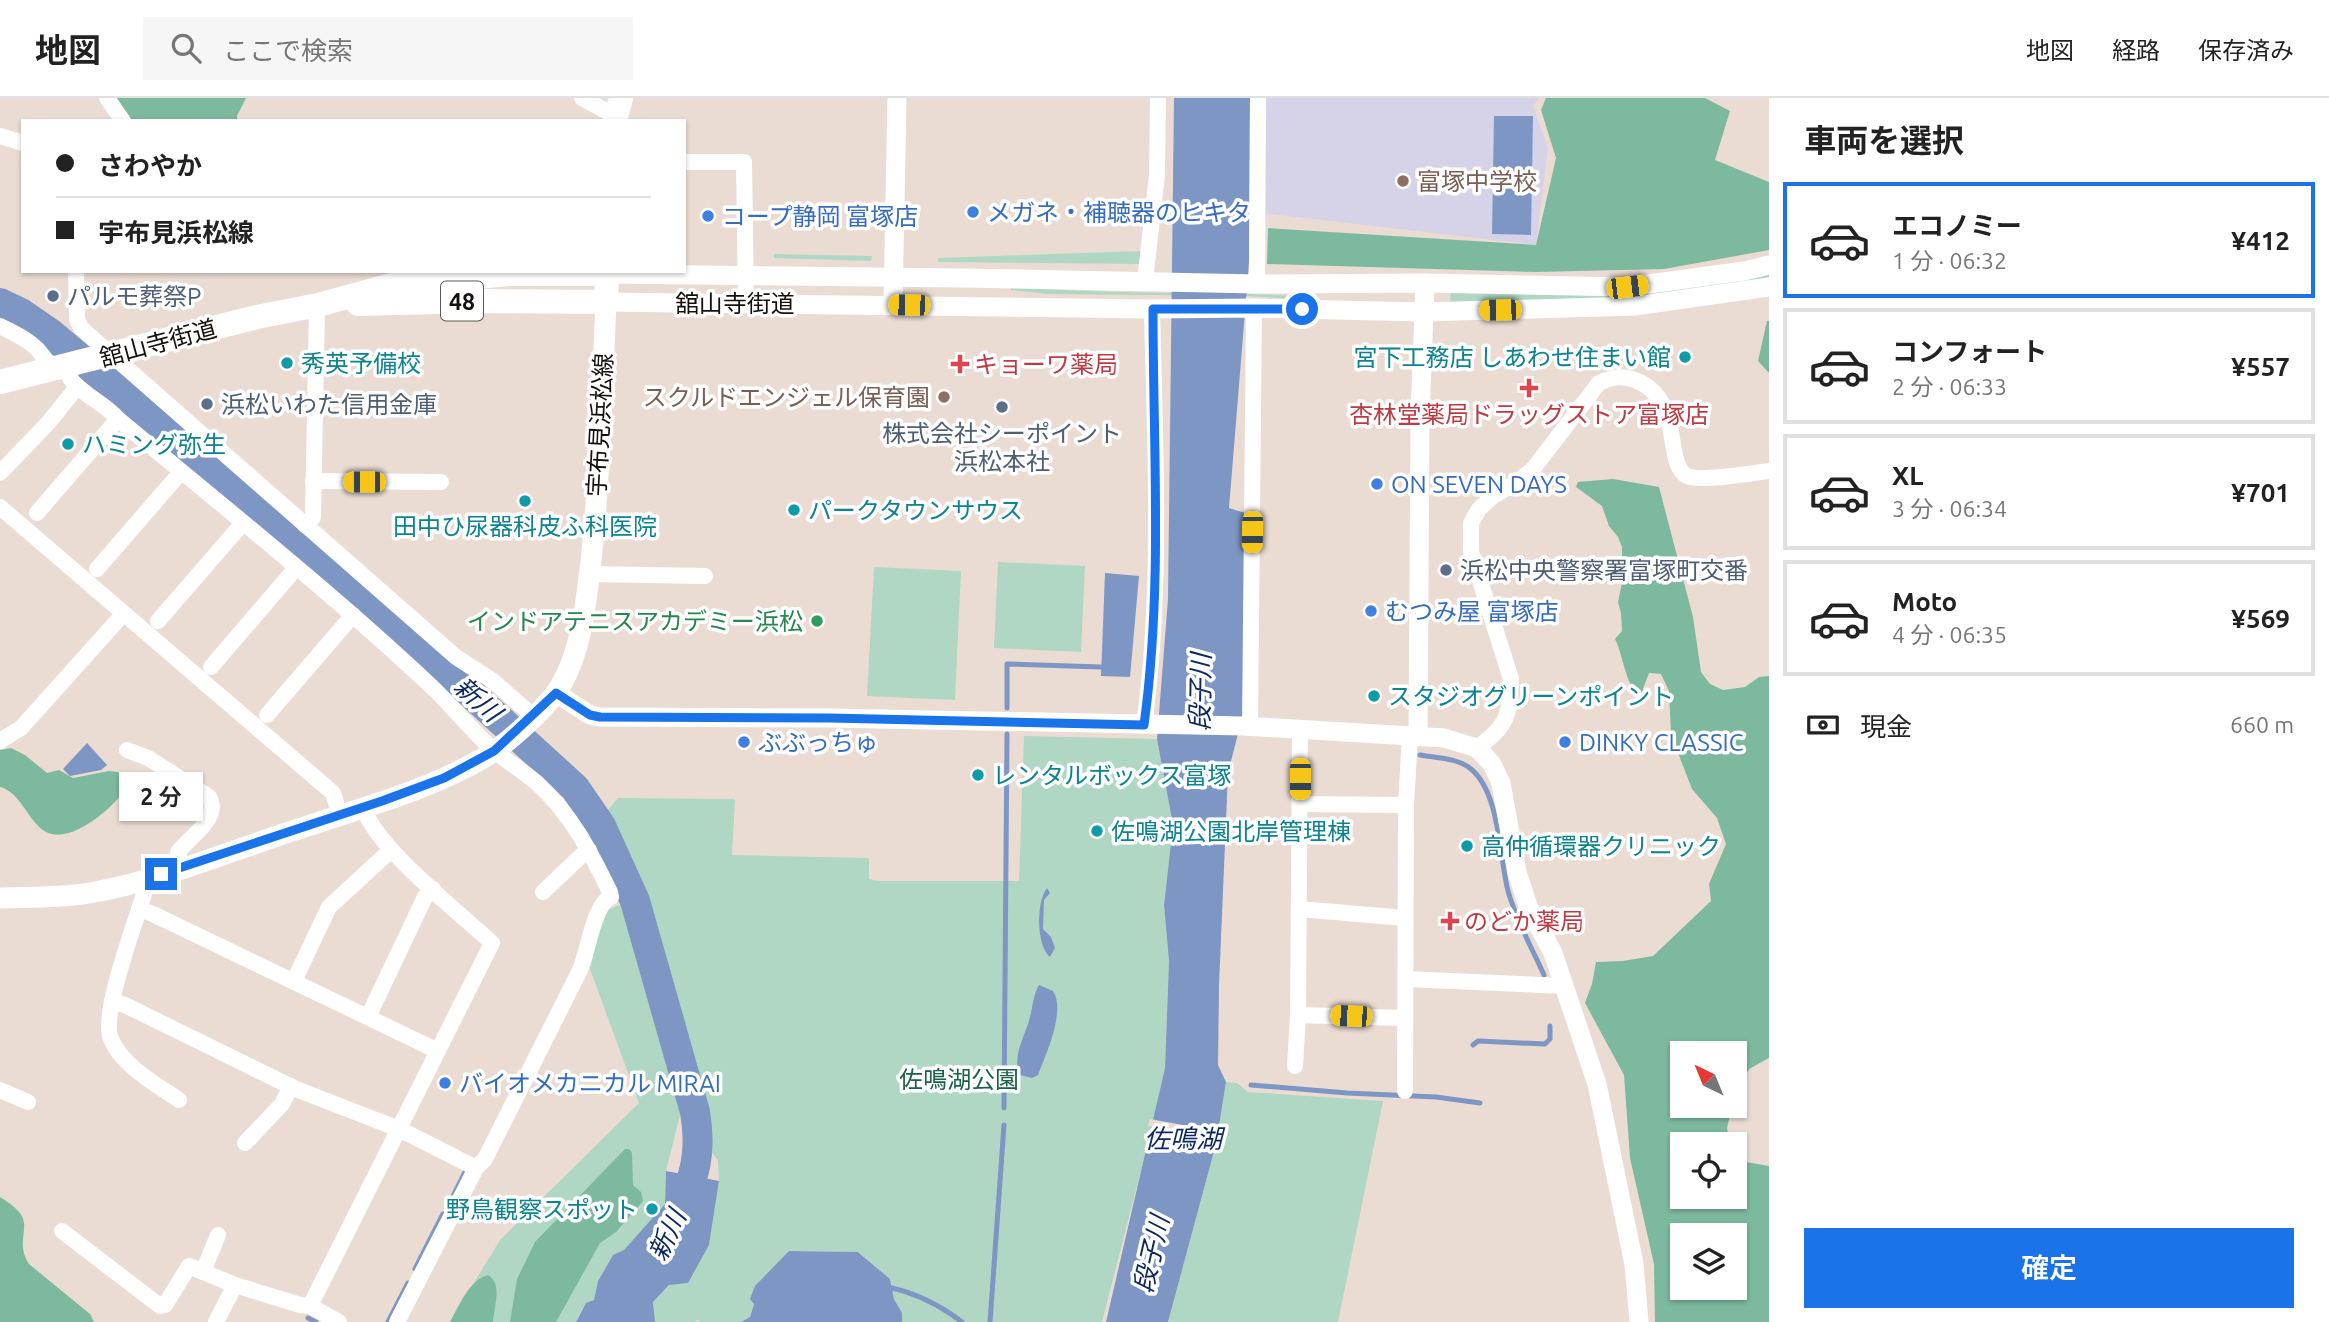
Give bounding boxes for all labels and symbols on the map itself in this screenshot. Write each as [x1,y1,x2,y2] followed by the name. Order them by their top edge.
[1417,168,1537,195] place label: 富塚中学校
[1395,173,1411,189] marker: 富塚中学校
[987,199,1251,226] place label: メガネ・補聴器のヒキタ
[722,203,918,230] place label: コープ静岡 富塚店
[965,204,981,220] marker: メガネ・補聴器のヒキタ
[700,208,716,224] marker: コープ静岡 富塚店
[1605,274,1650,300] car
[441,282,483,320] road number: 48
[67,283,201,310] place label: パルモ葬祭P
[45,288,61,304] marker: パルモ葬祭P
[675,290,795,317] street label: 舘山寺街道
[1286,293,1318,325] route start
[888,294,931,316] car
[1479,299,1522,321] car
[97,314,219,372] street label: 舘山寺街道
[1354,344,1671,371] place label: 宮下工務店 しあわせ住まい館
[1677,349,1693,365] marker: 宮下工務店 しあわせ住まい館
[301,350,421,377] place label: 秀英予備校
[974,351,1118,378] place label: キョーワ薬局
[583,352,617,498] street label: 宇布見浜松線
[279,355,295,371] marker: 秀英予備校
[952,356,968,372] marker: キョーワ薬局
[1521,380,1537,396] marker: 杏林堂薬局ドラッグストア富塚店
[643,384,930,411] place label: スクルドエンジェル保育園
[936,389,952,405] marker: スクルドエンジェル保育園
[221,391,437,418] place label: 浜松いわた信用金庫
[199,396,215,412] marker: 浜松いわた信用金庫
[994,399,1010,415] marker: 株式会社シーポイント 浜松本社
[1349,401,1709,428] place label: 杏林堂薬局ドラッグストア富塚店
[882,420,1122,475] place label: 株式会社シーポイント 浜松本社
[82,431,226,458] place label: ハミング弥生
[60,436,76,452] marker: ハミング弥生
[1391,471,1567,498] place label: ON SEVEN DAYS
[344,472,386,493] car
[1369,476,1385,492] marker: ON SEVEN DAYS
[517,493,533,509] marker: 田中ひ尿器科皮ふ科医院
[808,497,1023,524] place label: パークタウンサウス
[786,502,802,518] marker: パークタウンサウス
[1242,511,1263,553] car
[393,513,657,540] place label: 田中ひ尿器科皮ふ科医院
[1460,557,1748,584] place label: 浜松中央警察署富塚町交番
[1438,562,1454,578] marker: 浜松中央警察署富塚町交番
[1385,598,1559,625] place label: むつみ屋 富塚店
[1363,603,1379,619] marker: むつみ屋 富塚店
[467,608,803,635] place label: インドアテニスアカデミー浜松
[809,613,825,629] marker: インドアテニスアカデミー浜松
[1185,650,1215,731] water label: 段子川
[449,671,509,729] water label: 新川
[1388,683,1674,710] place label: スタジオグリーンポイント
[1366,688,1382,704] marker: スタジオグリーンポイント
[758,729,878,756] place label: ぶぶっちゅ
[1579,729,1744,756] place label: DINKY CLASSIC
[736,734,752,750] marker: ぶぶっちゅ
[1557,734,1573,750] marker: DINKY CLASSIC
[1290,758,1311,800] car
[992,762,1231,789] place label: レンタルボックス富塚
[970,767,986,783] marker: レンタルボックス富塚
[119,772,203,822] callout: 2 分
[1111,818,1351,845] place label: 佐鳴湖公園北岸管理棟
[1089,823,1105,839] marker: 佐鳴湖公園北岸管理棟
[1481,833,1721,860] place label: 高仲循環器クリニック
[1459,838,1475,854] marker: 高仲循環器クリニック
[145,858,177,890] route end
[1464,908,1584,935] place label: のどか薬局
[1442,913,1458,929] marker: のどか薬局
[1330,1005,1373,1027] car
[1670,1041,1746,1118] north arrow
[899,1066,1019,1093] park label: 佐鳴湖公園
[459,1070,721,1097] place label: バイオメカニカル MIRAI
[437,1075,453,1091] marker: バイオメカニカル MIRAI
[1144,1124,1226,1153] water label: 佐鳴湖
[446,1196,638,1223] place label: 野鳥観察スポット
[644,1201,660,1217] marker: 野鳥観察スポット
[643,1203,692,1265] water label: 新川
[1128,1210,1175,1295] water label: 段子川

